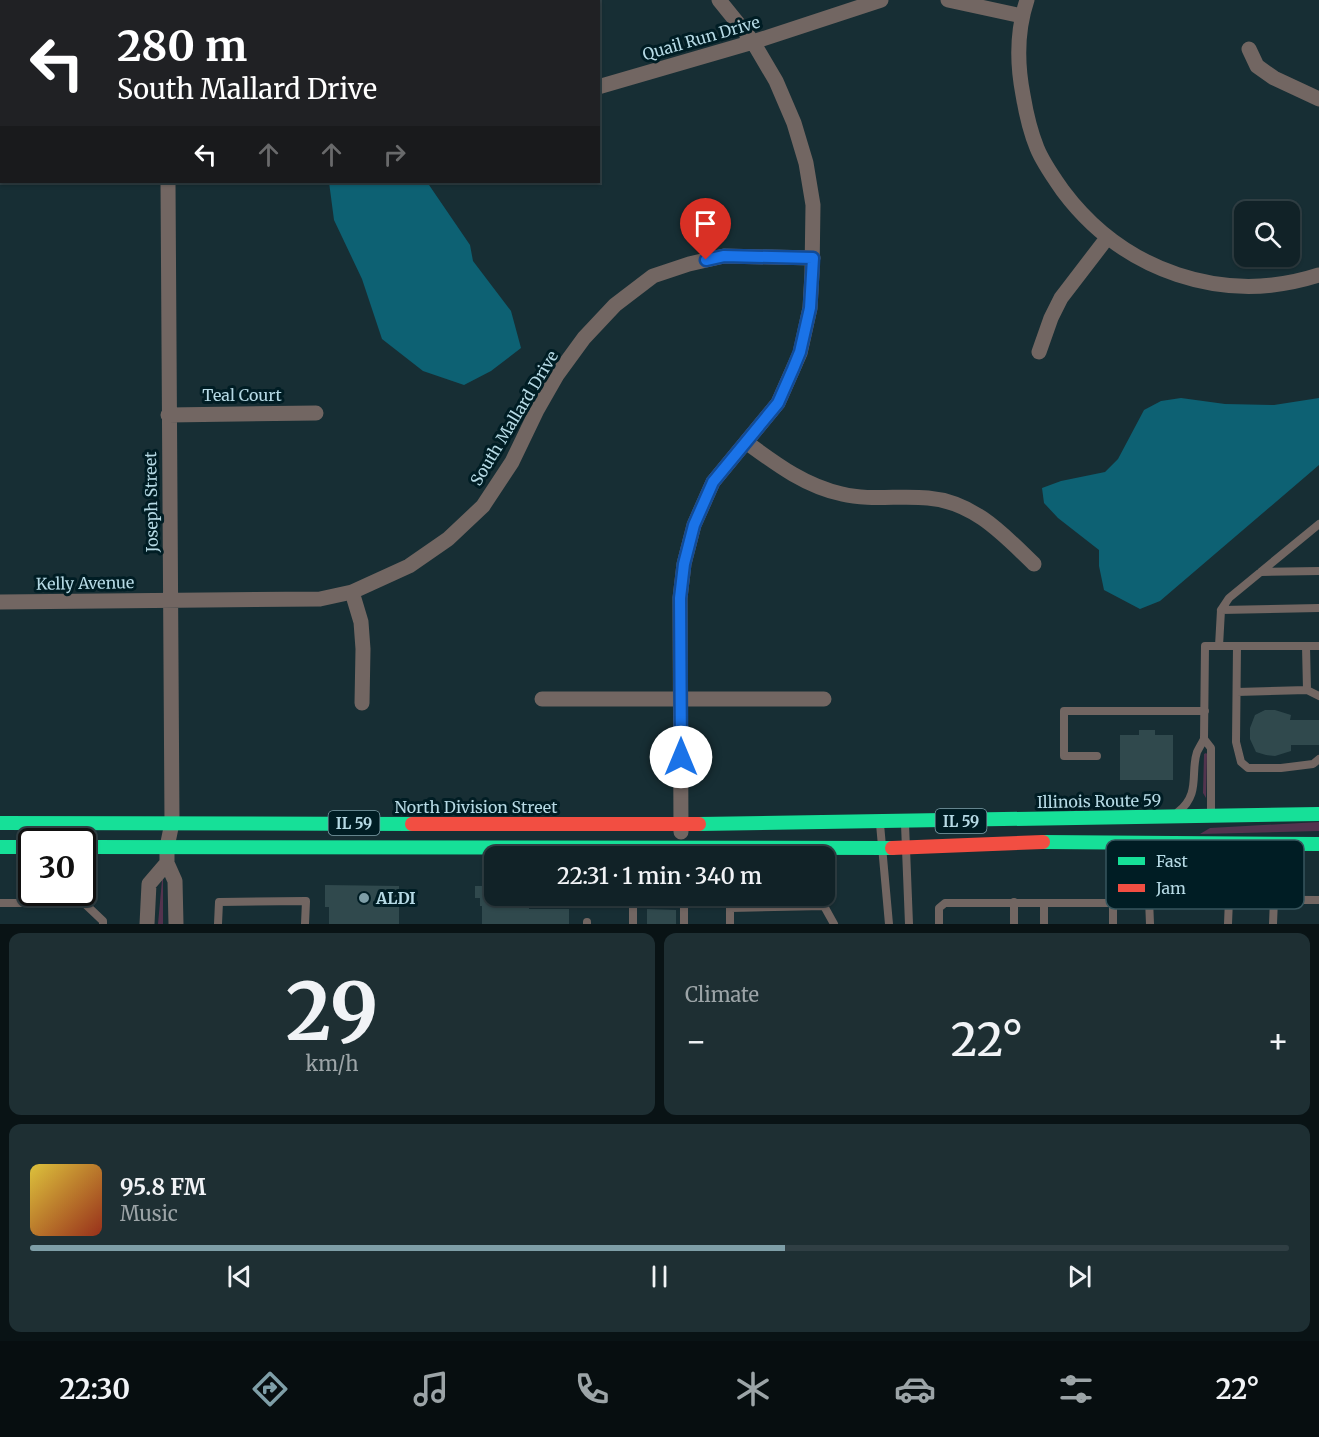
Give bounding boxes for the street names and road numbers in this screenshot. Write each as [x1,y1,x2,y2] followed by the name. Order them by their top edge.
[640,12,762,64] street label: Quail Run Drive
[466,347,562,489] street label: South Mallard Drive
[202,385,282,405] street label: Teal Court
[140,451,162,554] street label: Joseph Street
[36,572,134,594] street label: Kelly Avenue
[1037,790,1161,812] street label: Illinois Route 59
[395,797,558,817] street label: North Division Street
[936,809,986,833] road number: IL 59
[328,811,380,835] road number: IL 59

